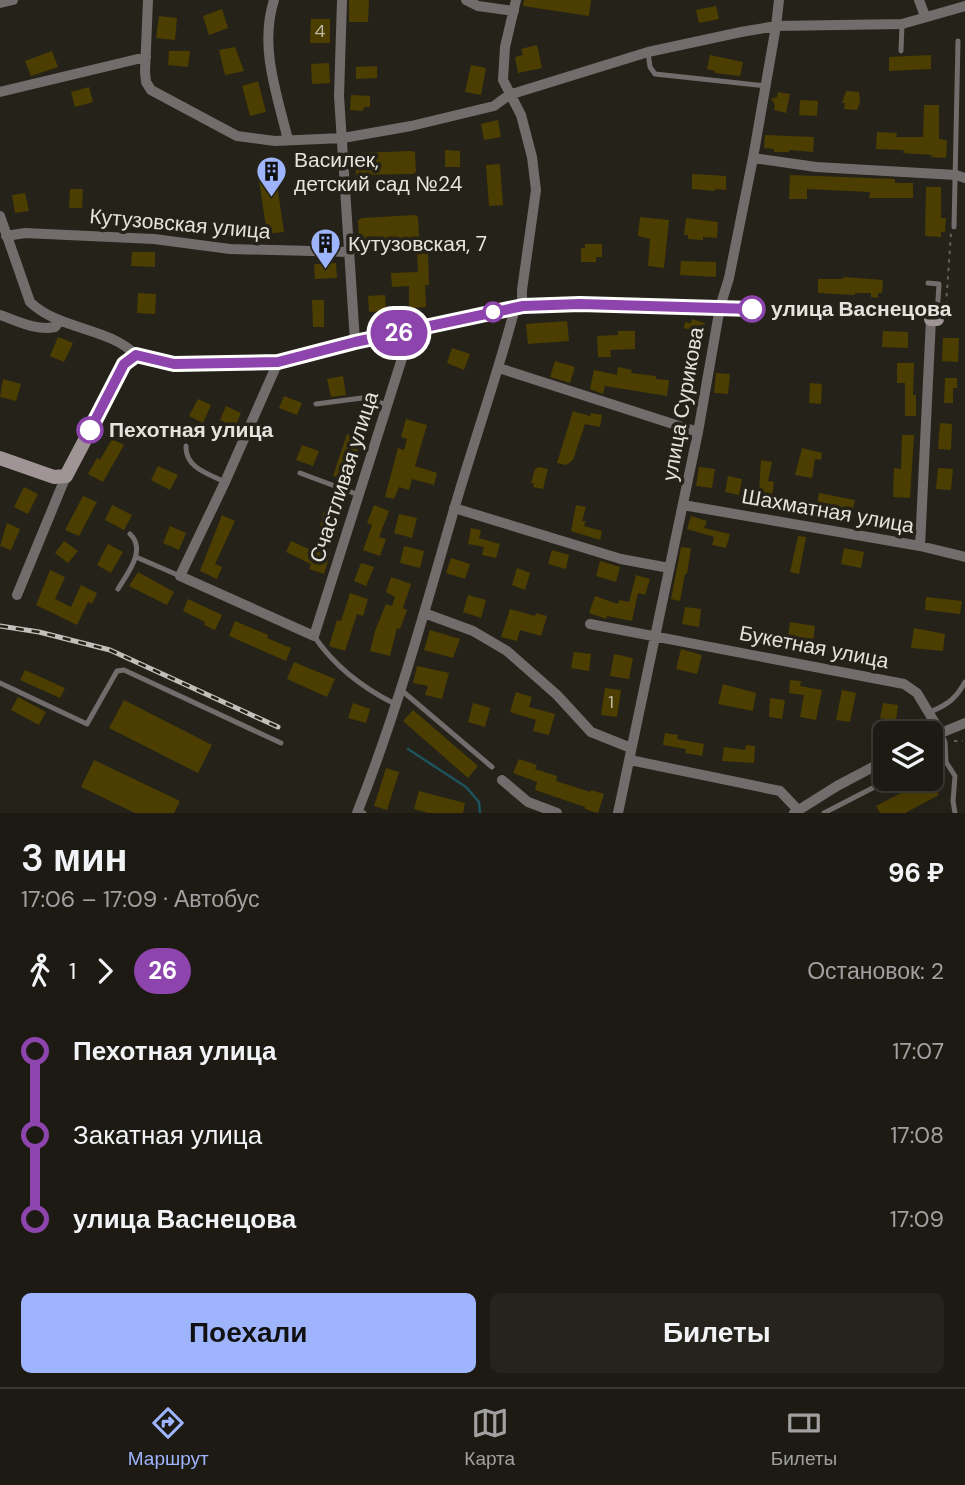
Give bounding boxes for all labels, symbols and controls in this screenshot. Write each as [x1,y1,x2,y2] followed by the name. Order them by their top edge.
[315,19,326,43] house number: 4
[294,146,463,198] place label: Василек, детский сад №24
[254,155,288,199] building icon: Василек, детский сад №24
[88,202,272,246] street label: Кутузовская улица
[308,227,342,271] building icon: Кутузовская, 7
[348,230,487,258] place label: Кутузовская, 7
[771,295,952,323] place label: улица Васнецова
[739,296,765,322] marker: улица Васнецова
[483,302,503,322] unlabelled marker
[368,310,430,356] line badge: 26
[384,317,414,348] text: 26
[656,325,710,483] street label: улица Сурикова
[303,388,385,566] street label: Счастливая улица
[109,416,274,444] place label: Пехотная улица
[77,417,103,443] marker: Пехотная улица
[740,482,917,540] street label: Шахматная улица
[737,619,891,675] street label: Букетная улица
[608,690,614,714] house number: 1
[873,721,943,791] map controls
[873,721,943,791] button: layers
[21,833,127,883] text: 3 мин
[888,856,944,890] text: 96 ₽
[21,884,260,914] text: 17:06 – 17:09 · Автобус
[21,952,59,990] icon: walk
[86,952,124,990] icon: forward
[148,955,177,986] text: 26
[69,956,76,986] text: 1
[807,956,944,986] text: Остановок: 2
[73,1034,276,1068] text: Пехотная улица
[892,1036,944,1066] text: 17:07
[73,1118,262,1152] text: Закатная улица
[890,1120,944,1150] text: 17:08
[73,1202,296,1236] text: улица Васнецова
[890,1204,944,1234] text: 17:09
[21,1293,476,1373] button: Поехали
[490,1293,944,1373] button: Билеты
[128,1404,209,1471] tab: Маршрут
[464,1404,515,1471] tab: Карта
[771,1404,837,1471] tab: Билеты

